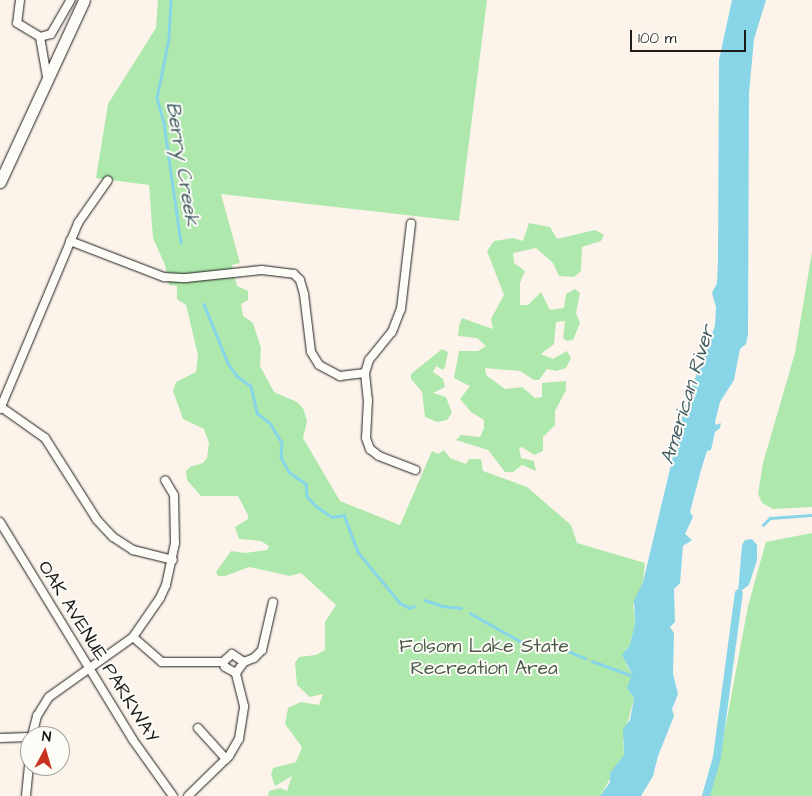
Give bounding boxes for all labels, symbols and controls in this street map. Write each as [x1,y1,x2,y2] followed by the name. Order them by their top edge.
[632,20,748,52] scale bar
[638,28,677,49] text: 100 m
[160,100,204,228] water label: Berry Creek
[656,323,720,467] water label: American River
[33,557,163,747] street label: OAK AVENUE PARKWAY
[399,636,569,680] park label: Folsom Lake State Recreation Area
[20,726,70,776] north arrow

